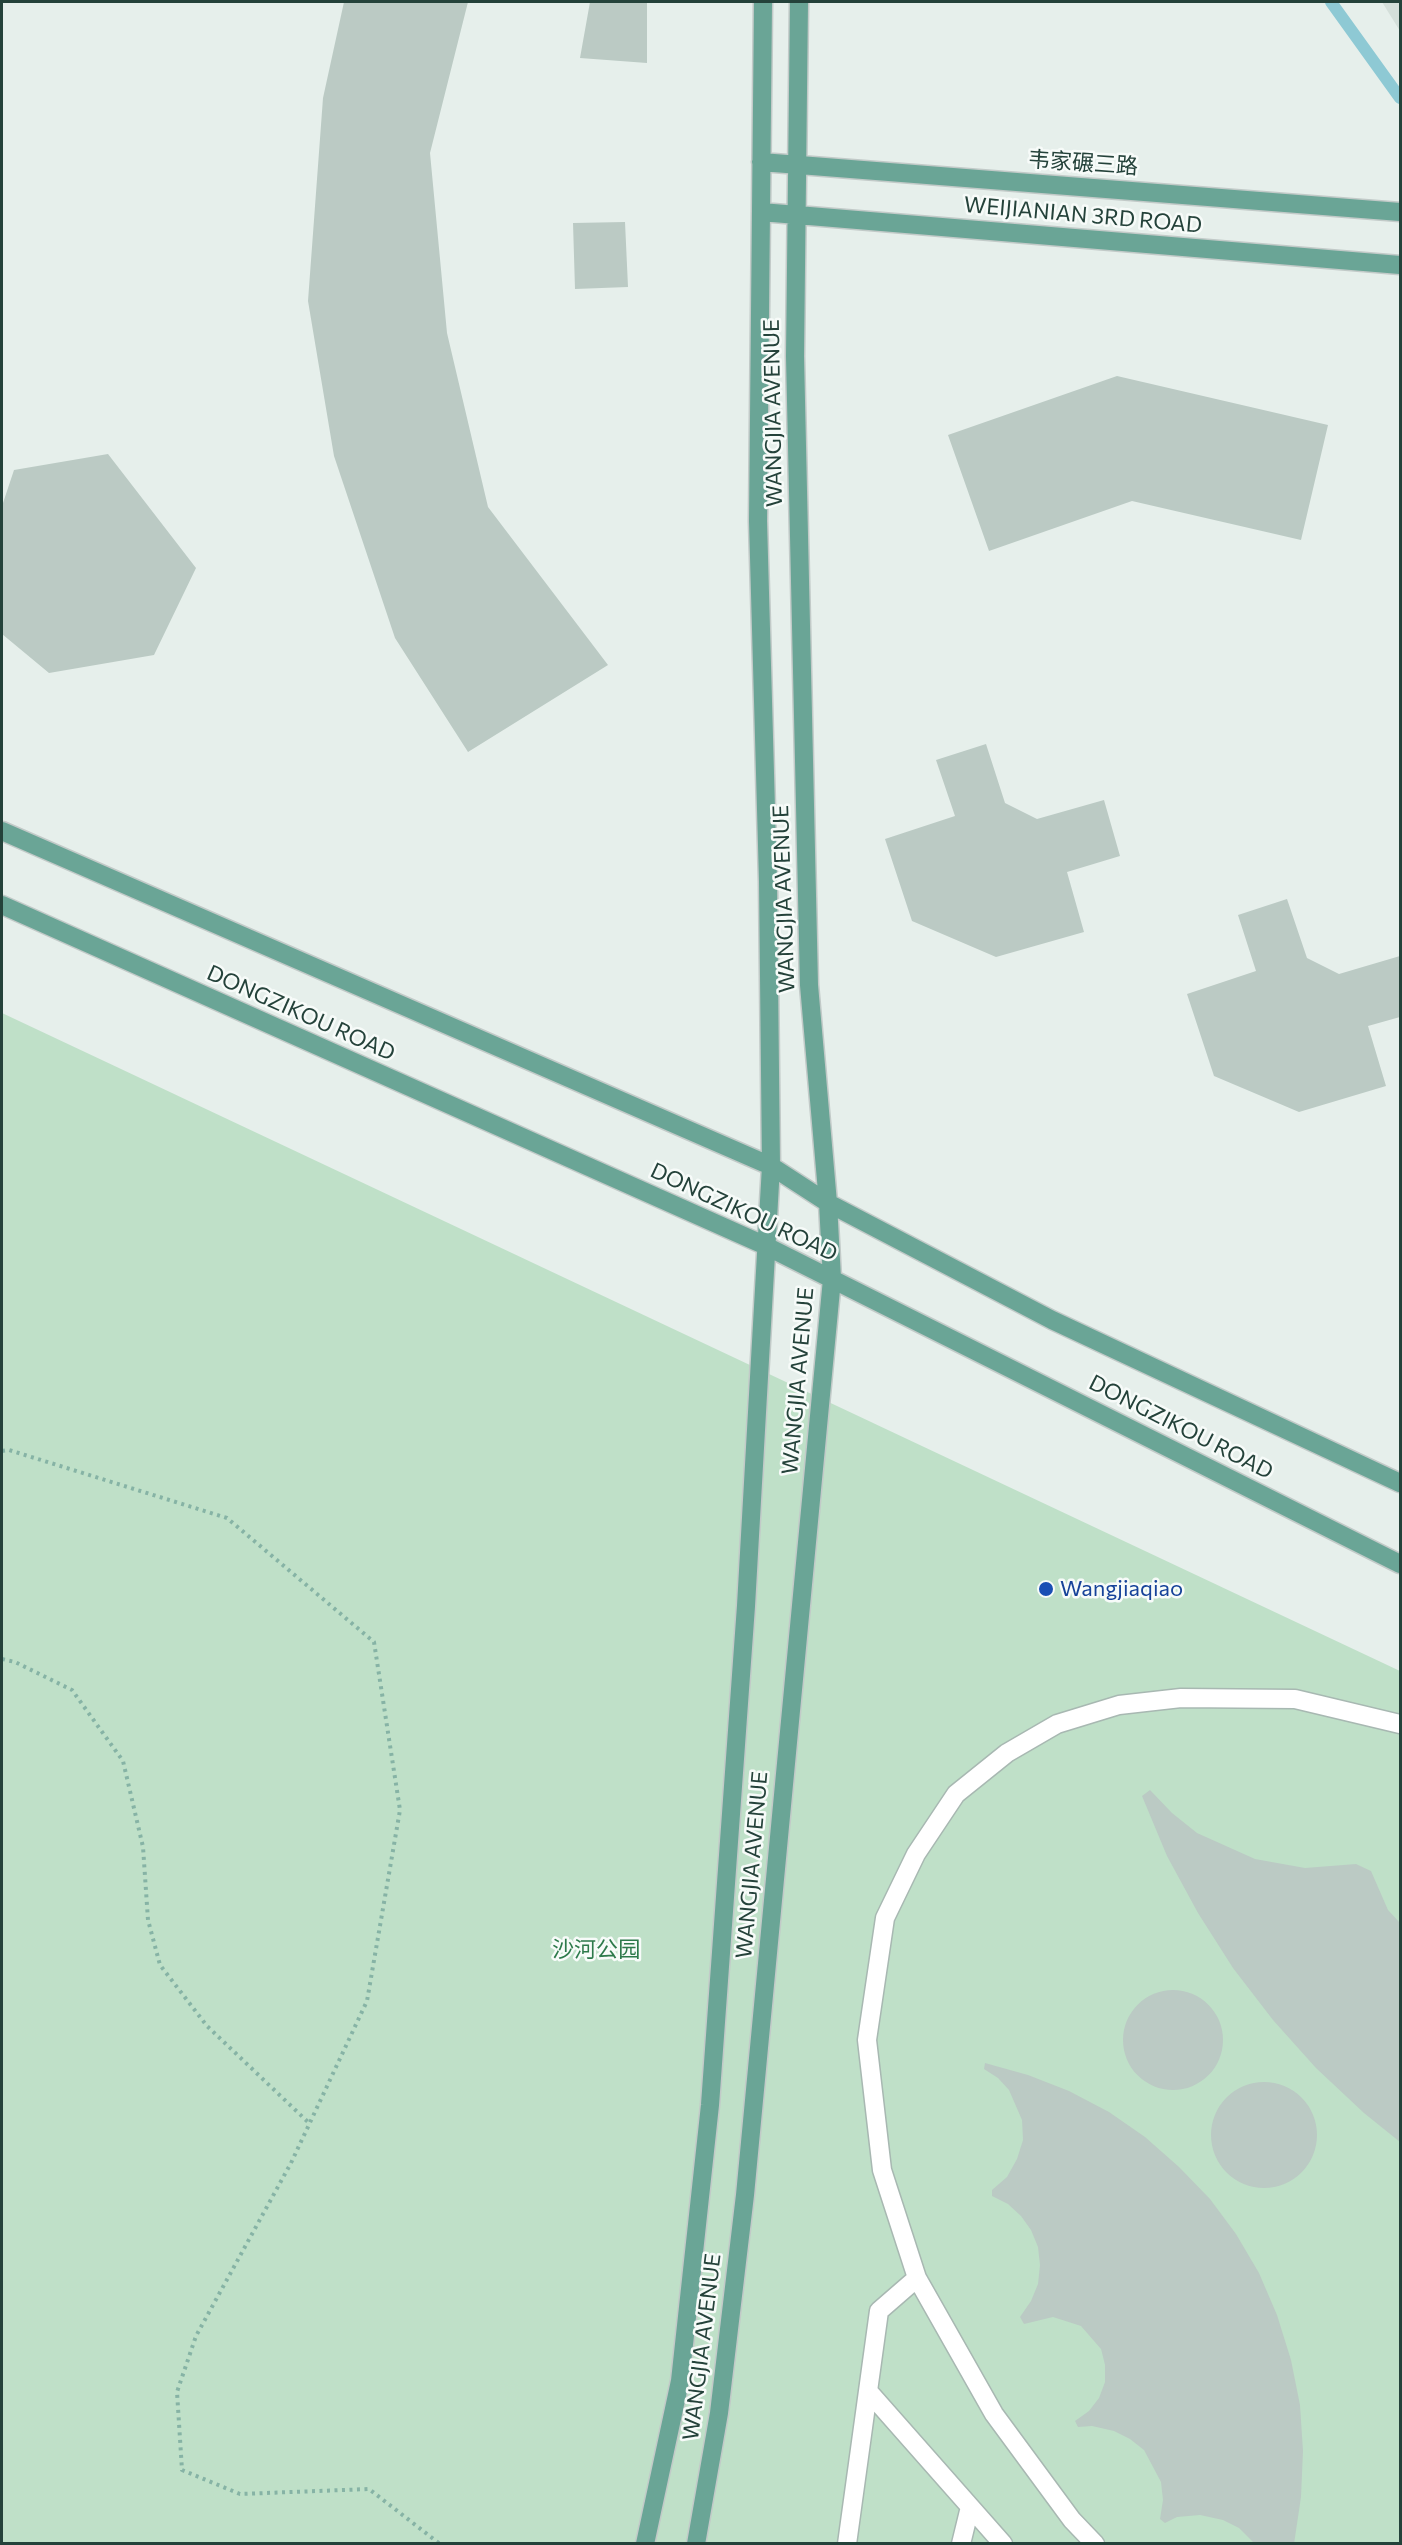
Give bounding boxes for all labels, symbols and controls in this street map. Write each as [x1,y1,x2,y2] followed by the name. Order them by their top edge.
[1027,146,1139,180] street label: 韦家碾三路
[963,191,1203,239] street label: WEIJIANIAN 3RD ROAD
[758,319,788,507] street label: WANGJIA AVENUE
[768,805,800,993] street label: WANGJIA AVENUE
[203,960,399,1066] street label: DONGZIKOU ROAD
[646,1157,842,1267] street label: DONGZIKOU ROAD
[777,1286,819,1476] street label: WANGJIA AVENUE
[1084,1369,1278,1485] street label: DONGZIKOU ROAD
[1060,1576,1183,1602] place label: Wangjiaqiao
[1037,1580,1055,1598] marker: Wangjiaqiao
[731,1770,773,1960] street label: WANGJIA AVENUE
[552,1937,640,1963] park label: 沙河公园
[677,2252,727,2442] street label: WANGJIA AVENUE

